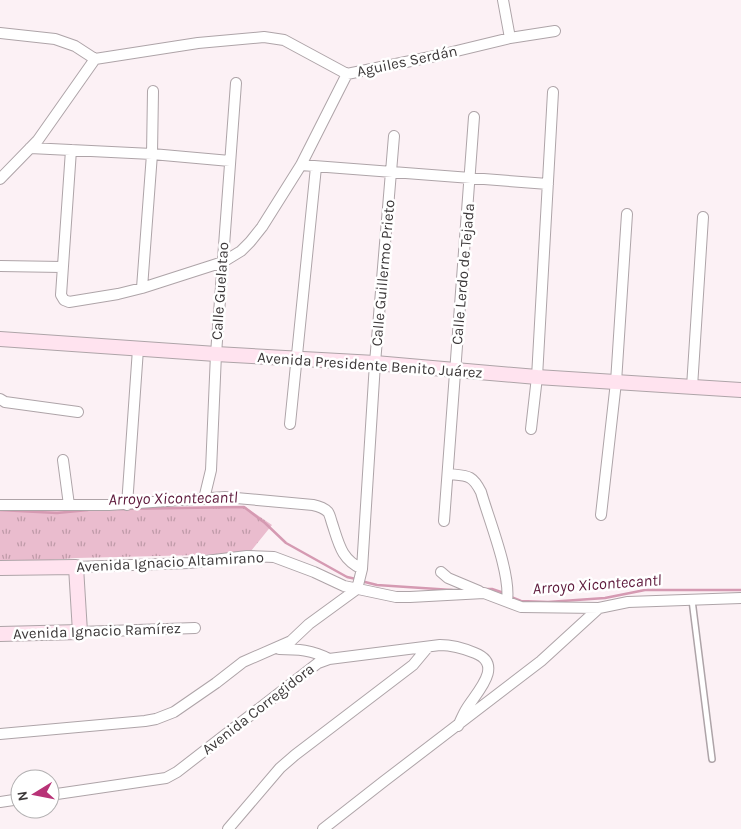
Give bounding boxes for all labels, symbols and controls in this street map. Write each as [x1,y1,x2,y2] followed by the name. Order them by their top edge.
[355,42,459,80] street label: Aguiles Serdán
[368,199,398,347] street label: Calle Guillermo Prieto
[448,202,478,346] street label: Calle Lerdo de Tejada
[208,241,232,341] street label: Calle Guelatao
[257,348,483,382] street label: Avenida Presidente Benito Juárez
[108,487,238,509] water label: Arroyo Xicontecantl
[76,548,264,576] street label: Avenida Ignacio Altamirano
[532,570,662,598] water label: Arroyo Xicontecantl
[13,619,181,643] street label: Avenida Ignacio Ramírez
[198,660,318,758] street label: Avenida Corregidora
[10,769,60,819] north arrow
[13,790,32,803] text: N

